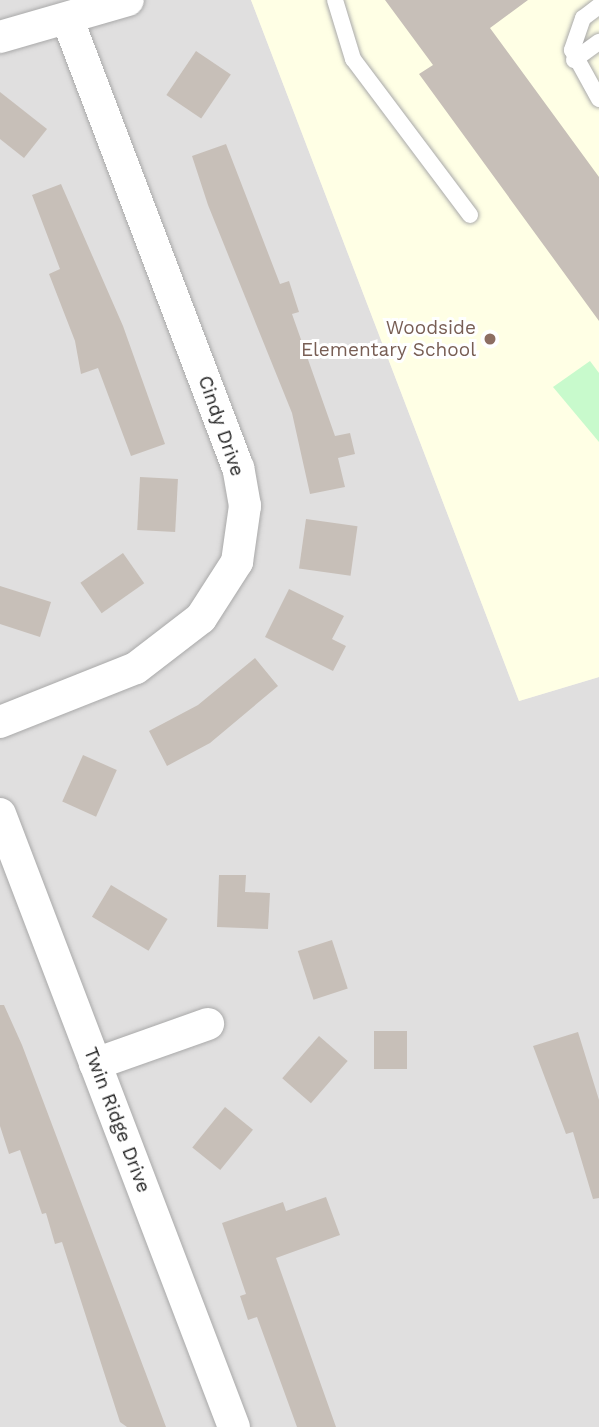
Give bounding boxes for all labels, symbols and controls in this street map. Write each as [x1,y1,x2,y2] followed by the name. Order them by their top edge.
[300,317,476,361] place label: Woodside Elementary School
[482,331,498,347] marker: Woodside Elementary School
[193,373,249,479] street label: Cindy Drive
[79,1044,155,1196] street label: Twin Ridge Drive

